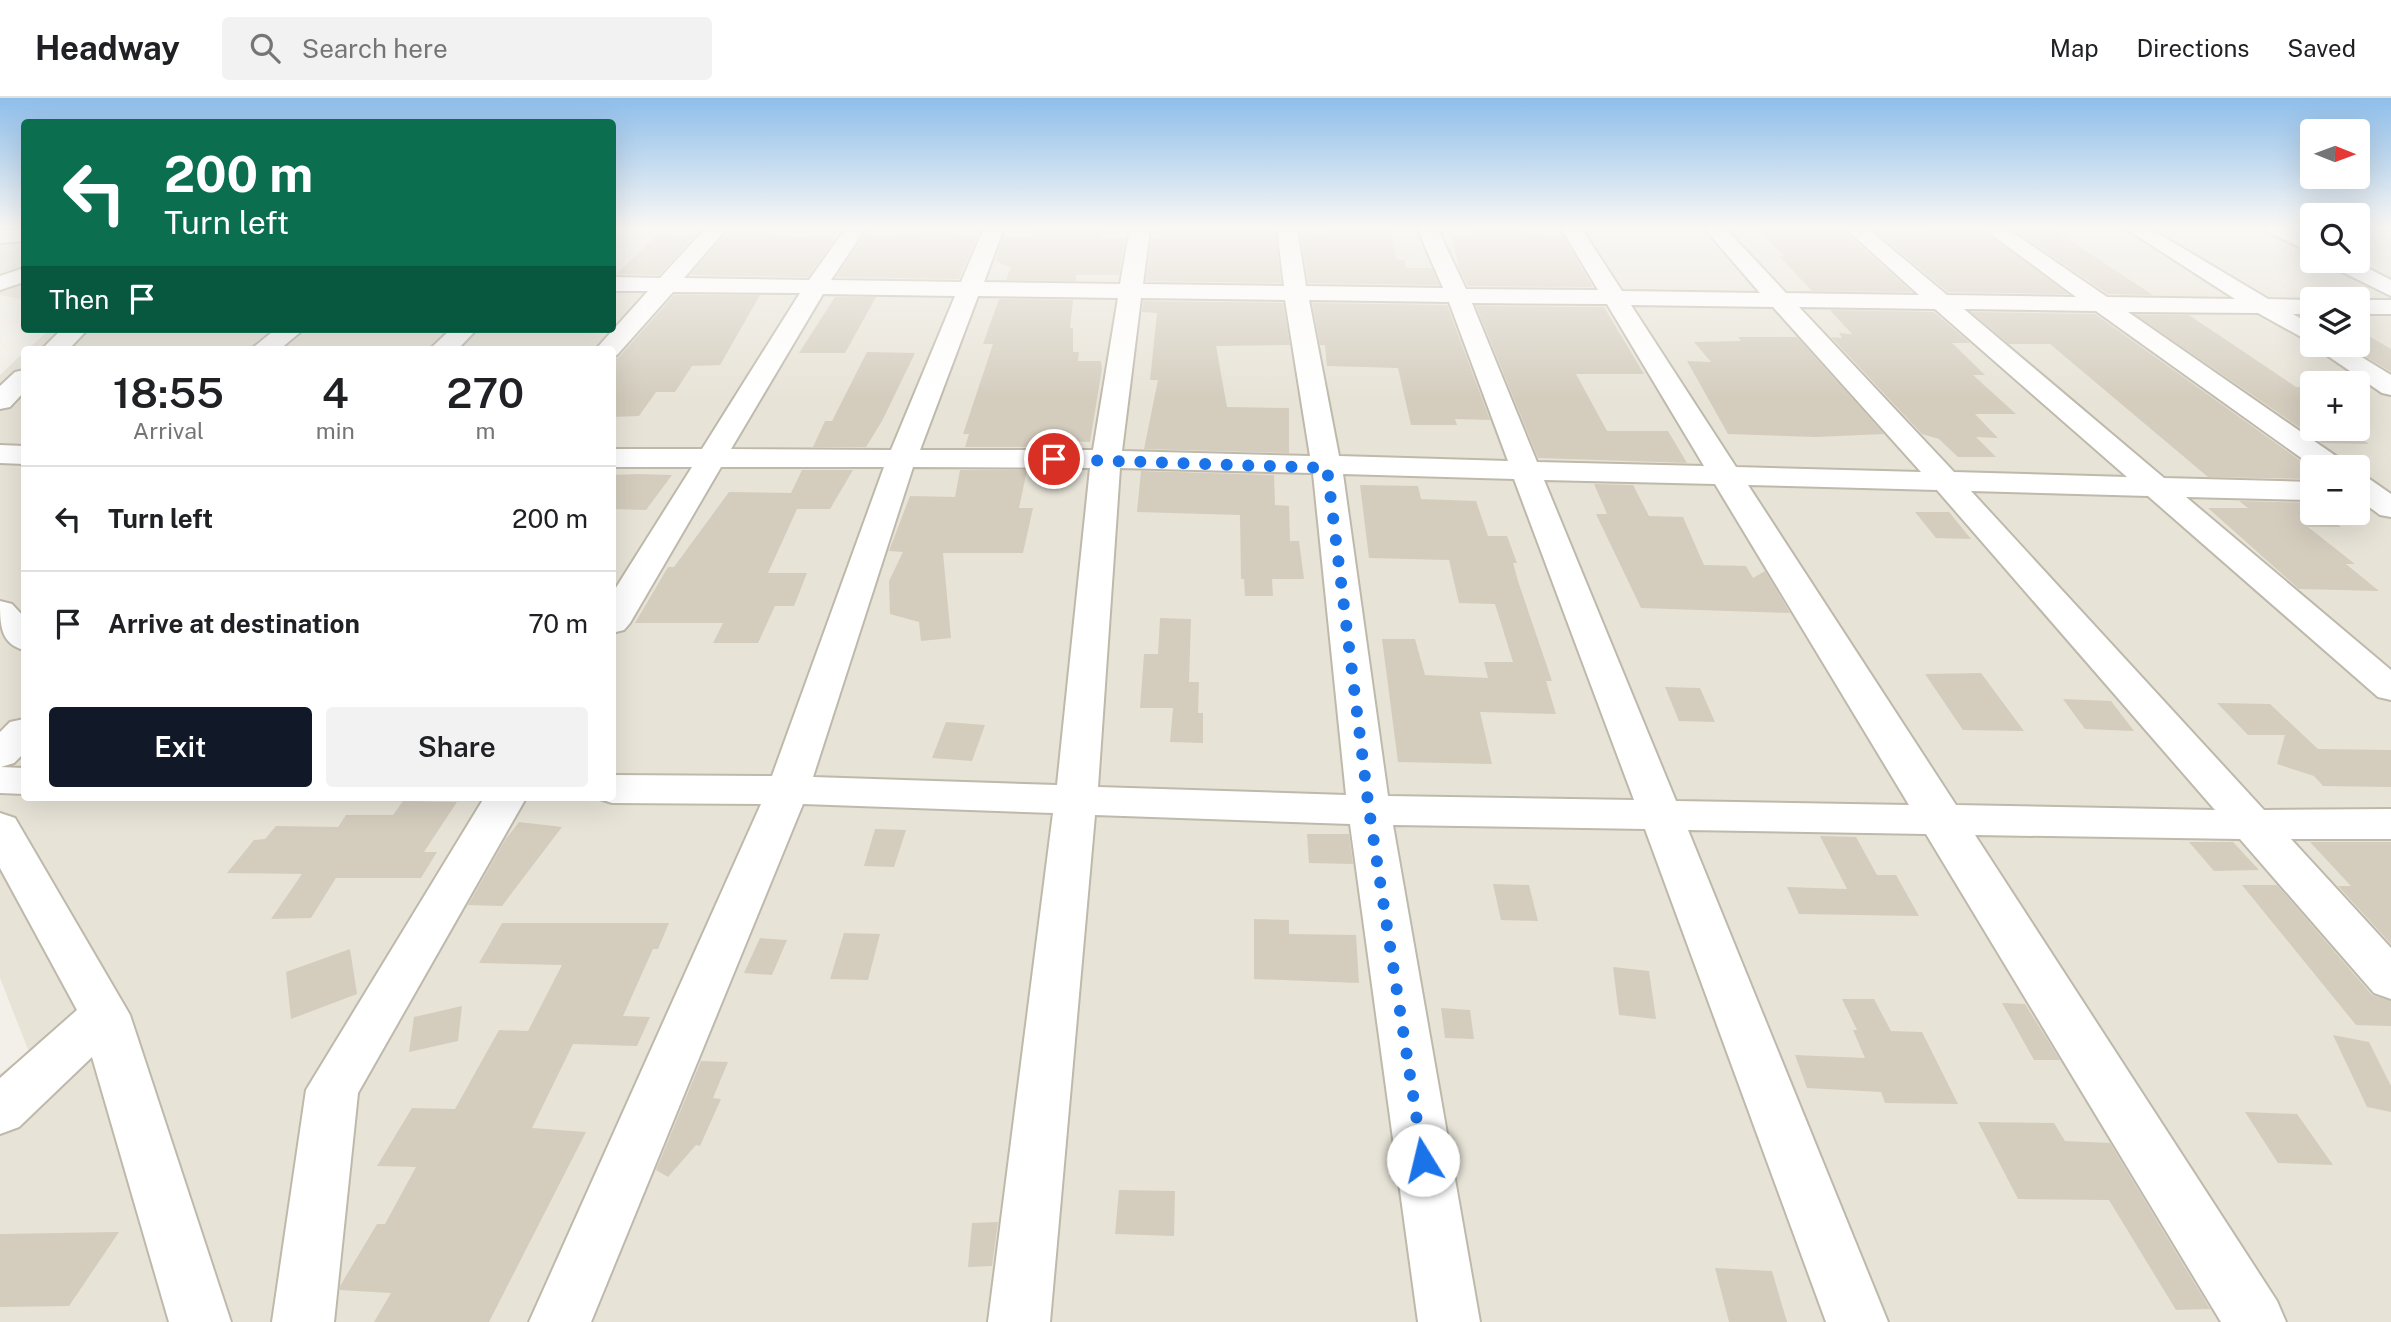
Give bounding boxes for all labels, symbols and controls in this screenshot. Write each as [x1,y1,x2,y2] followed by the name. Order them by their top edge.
[222,17,712,80] search box
[35,29,180,67] text: Headway
[246,29,284,67] icon: search
[302,33,448,64] text: Search here
[2050,34,2099,62] text: Map
[2137,34,2249,62] text: Directions
[2287,34,2356,62] text: Saved
[2300,119,2370,189] north arrow
[2300,119,2370,525] map controls
[164,145,313,203] text: 200 m
[49,147,140,238] icon: left
[2300,203,2370,273] button: search
[164,204,289,241] text: Turn left
[123,280,161,318] icon: arrive
[49,284,109,315] text: Then
[2300,287,2370,357] button: layers
[113,368,224,417] text: 18:55
[322,368,349,417] text: 4
[447,368,524,417] text: 270
[2300,371,2370,441] button: +
[133,417,204,444] text: Arrival
[316,417,355,444] text: min
[475,417,495,444] text: m
[1024,429,1084,489] pin
[1035,440,1073,478] icon: arrive
[2300,455,2370,525] button: −
[49,500,87,538] icon: left
[108,503,213,534] text: Turn left
[512,503,588,534] text: 200 m
[49,605,87,643] icon: arrive
[108,608,360,639] text: Arrive at destination
[528,608,588,639] text: 70 m
[49,707,312,787] button: Exit
[326,707,588,787] button: Share
[1386,1123,1460,1197] position arrow

